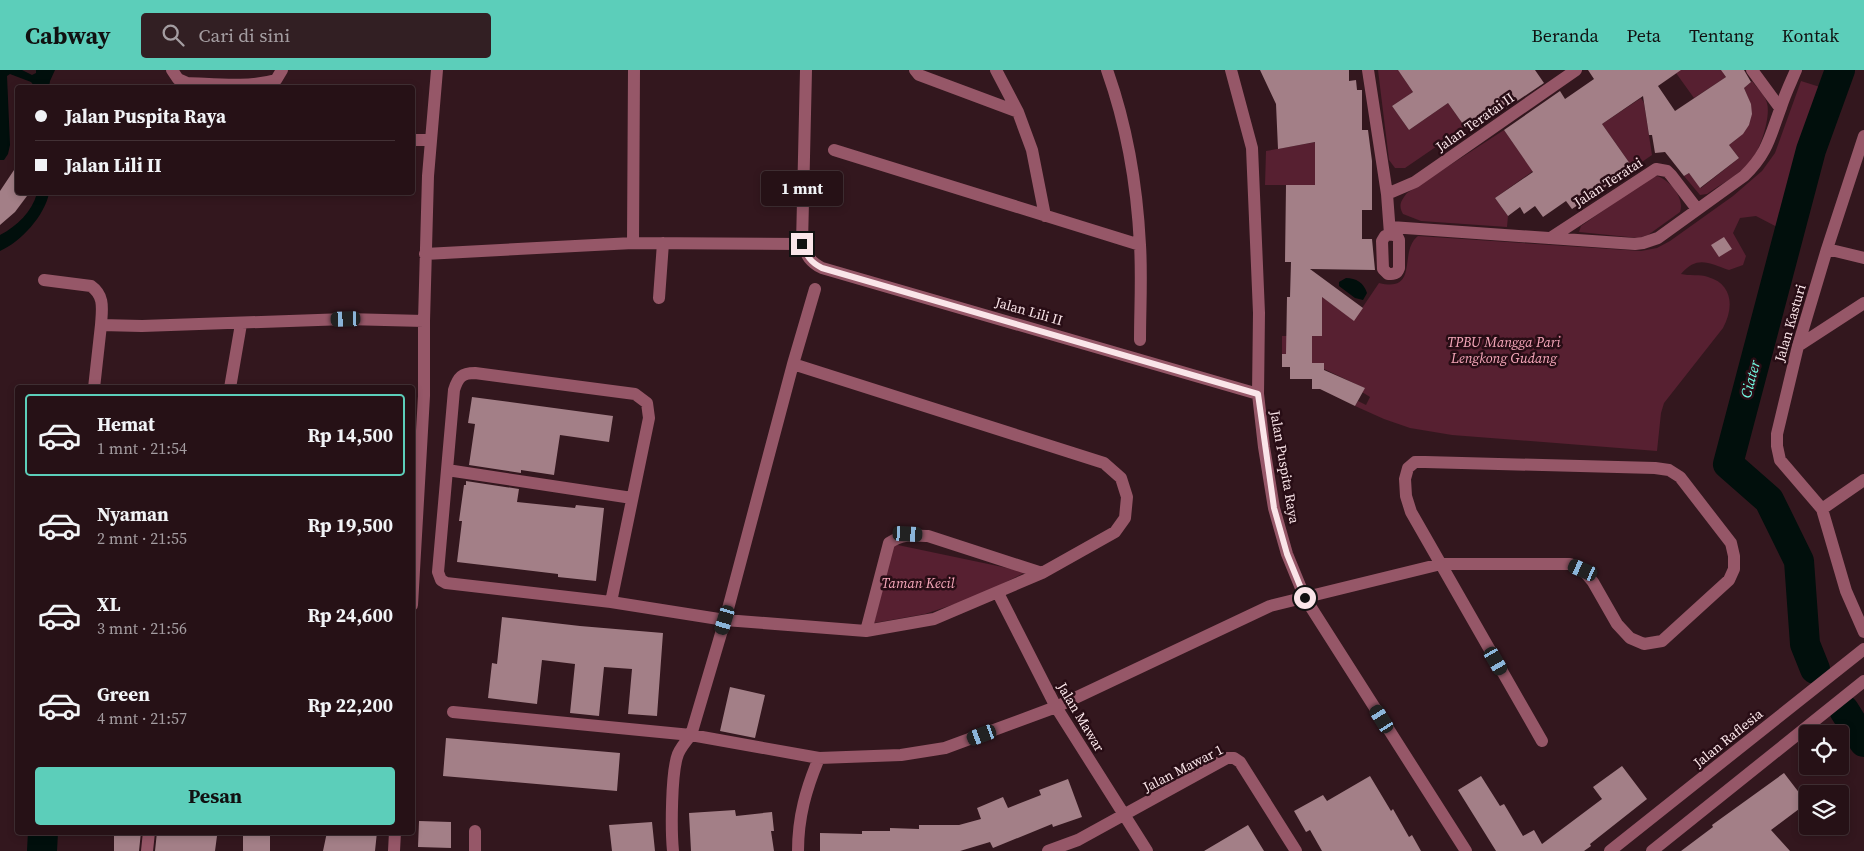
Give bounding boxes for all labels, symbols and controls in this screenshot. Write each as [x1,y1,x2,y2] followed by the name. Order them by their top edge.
[141,13,491,58] search box
[25,19,111,52] text: Cabway
[159,21,187,49] icon: search
[199,22,290,48] text: Cari di sini
[1531,23,1599,48] text: Beranda
[1627,23,1661,48] text: Peta
[1689,23,1754,48] text: Tentang
[1782,23,1839,48] text: Kontak
[1431,88,1518,157] street label: Jalan Teratai II
[65,103,226,129] text: Jalan Puspita Raya
[65,152,162,178] text: Jalan Lili II
[1569,152,1646,212] street label: Jalan Teratai
[761,171,843,206] callout: 1 mnt
[781,177,823,199] text: 1 mnt
[791,233,813,255] route end
[1769,282,1811,365] street label: Jalan Kasturi
[992,292,1065,330] street label: Jalan Lili II
[330,311,361,327] car
[1447,332,1561,368] park label: TPBU Mangga Pari Lengkong Gudang
[1735,357,1765,400] water label: Ciater
[1265,408,1305,526] street label: Jalan Puspita Raya
[97,411,155,437] text: Hemat
[37,413,82,458] icon: car
[307,422,393,448] text: Rp 14,500
[97,437,187,459] text: 1 mnt · 21:54
[97,501,169,527] text: Nyaman
[37,503,82,548] icon: car
[307,512,393,538] text: Rp 19,500
[892,526,923,542] car
[97,527,187,549] text: 2 mnt · 21:55
[1566,557,1599,583] car
[881,573,955,593] park label: Taman Kecil
[1294,587,1316,609] route start
[97,591,120,617] text: XL
[37,593,82,638] icon: car
[307,602,393,628] text: Rp 24,600
[713,603,736,637] car
[97,617,187,639] text: 3 mnt · 21:56
[1482,644,1509,678] car
[1052,678,1110,755] street label: Jalan Mawar
[97,681,150,707] text: Green
[37,683,82,728] icon: car
[307,692,393,718] text: Rp 22,200
[1367,702,1396,736] car
[1688,703,1768,773] street label: Jalan Raflesia
[97,707,187,729] text: 4 mnt · 21:57
[965,723,998,747] car
[1799,725,1849,835] map controls
[1799,725,1849,775] button: locate
[1138,739,1227,797] street label: Jalan Mawar 1
[35,767,395,825] button: Pesan
[1799,785,1849,835] button: layers

